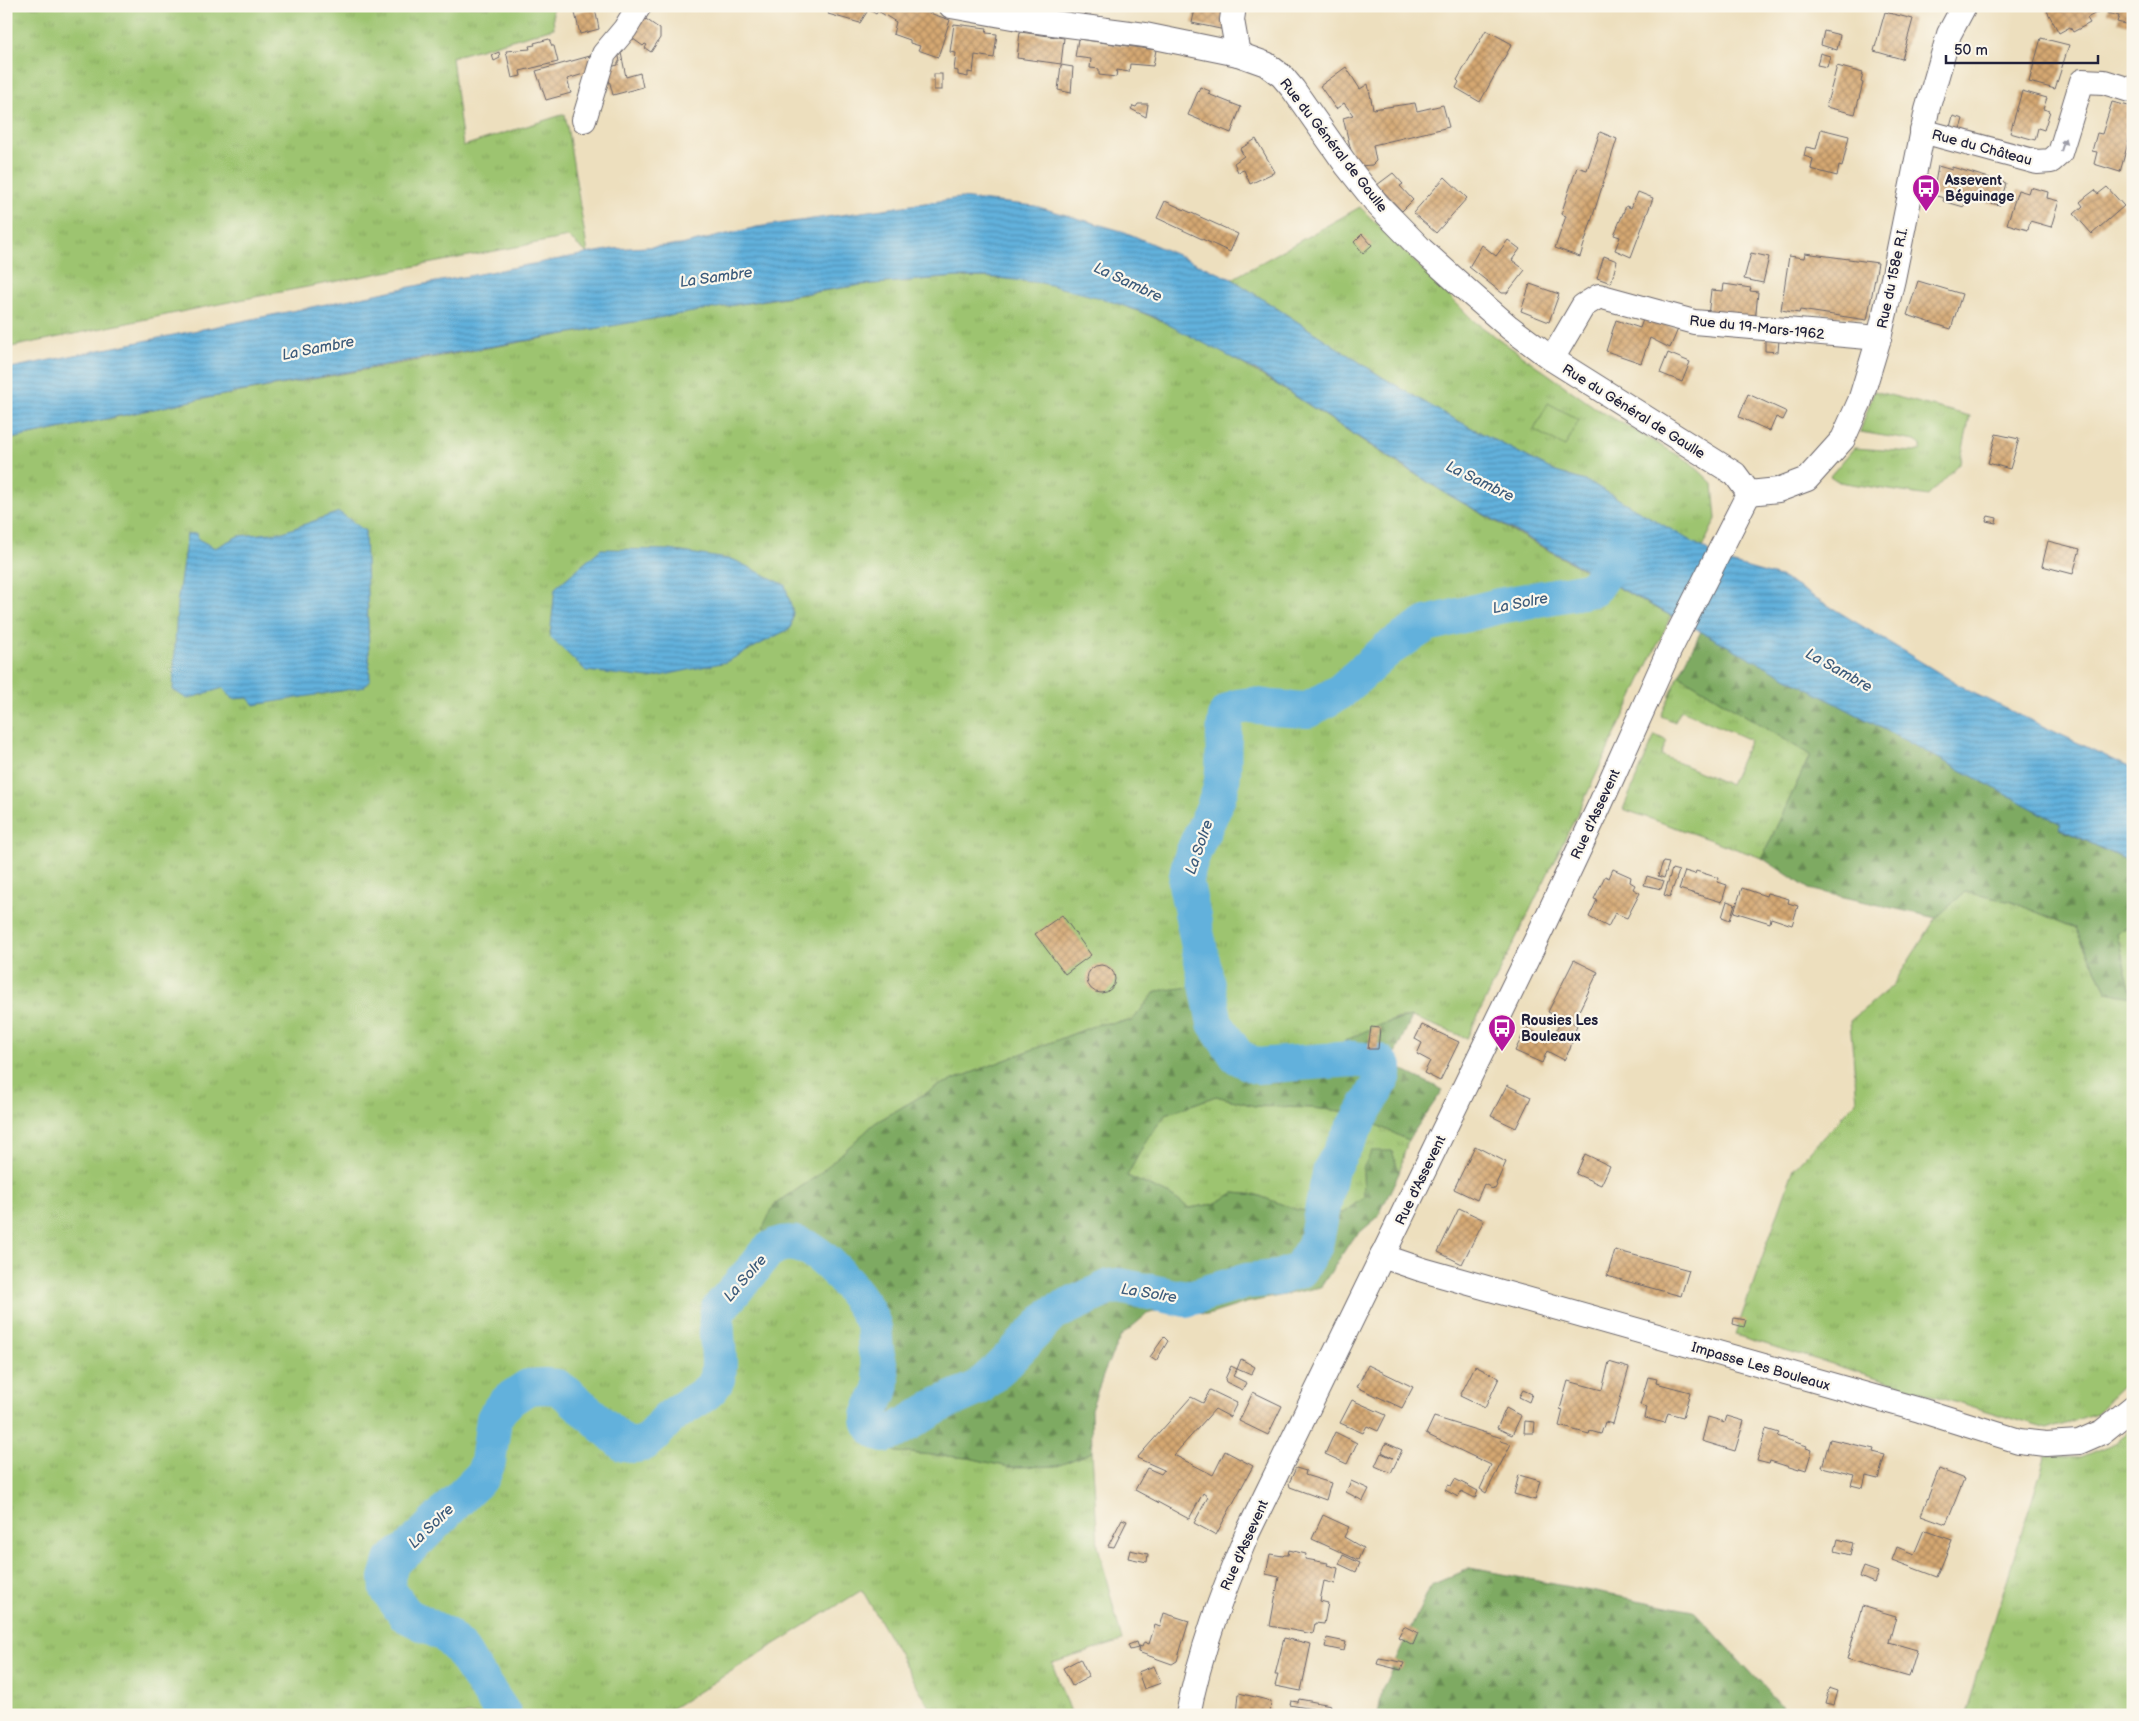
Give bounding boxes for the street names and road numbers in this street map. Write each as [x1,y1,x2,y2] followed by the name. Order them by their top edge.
[1276,75,1391,216] street label: Rue du Général de Gaulle
[1930,126,2034,169] street label: Rue du Château
[1873,226,1912,330] street label: Rue du 158e R.I.
[1689,312,1826,343] street label: Rue du 19-Mars-1962
[1559,360,1708,462] street label: Rue du Général de Gaulle
[1567,766,1624,862] street label: Rue d'Assevent
[1391,1132,1450,1228] street label: Rue d'Assevent
[1690,1339,1833,1395] street label: Impasse Les Bouleaux
[1217,1497,1272,1593] street label: Rue d'Assevent

